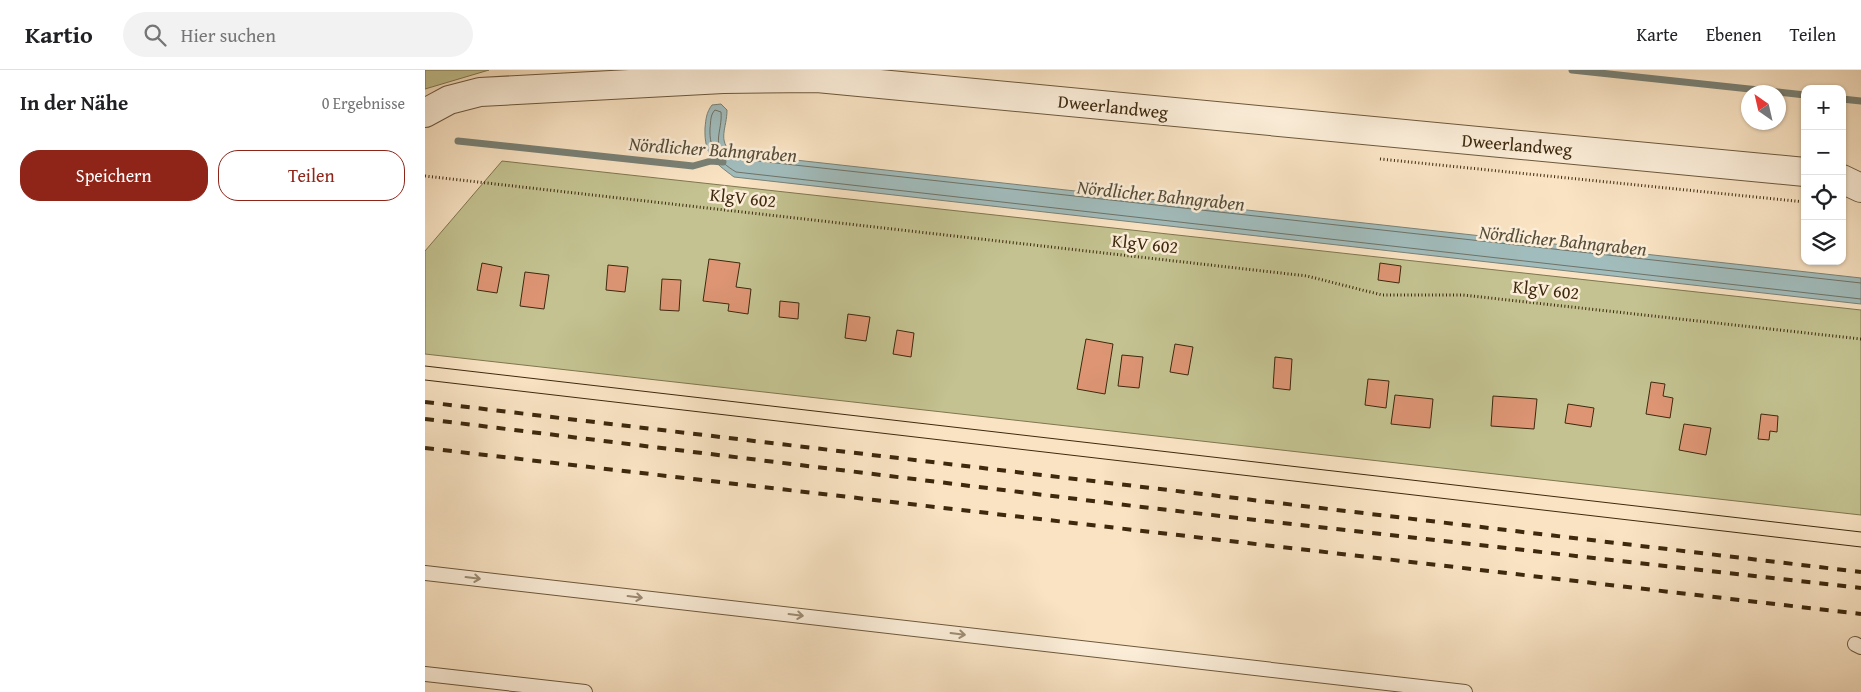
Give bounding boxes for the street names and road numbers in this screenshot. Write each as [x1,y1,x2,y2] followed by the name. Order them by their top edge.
[1057,87,1170,126] street label: Dweerlandweg
[1461,126,1573,163] street label: Dweerlandweg
[709,181,777,214] street label: KlgV 602
[1111,227,1179,260] street label: KlgV 602
[1512,273,1580,306] street label: KlgV 602

